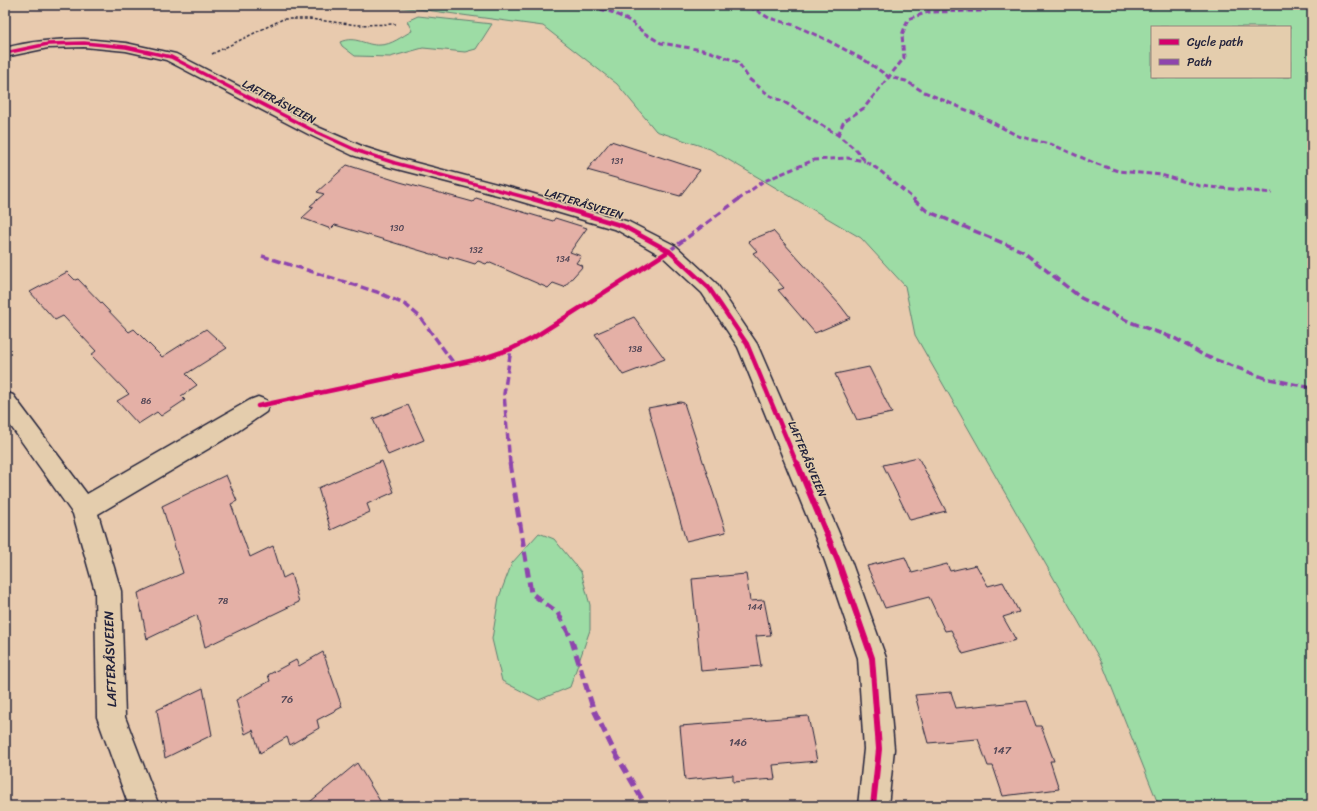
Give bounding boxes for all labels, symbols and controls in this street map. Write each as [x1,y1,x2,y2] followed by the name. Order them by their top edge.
[1151,26,1291,78] legend
[1187,31,1243,53] text: Cycle path
[1187,51,1212,73] text: Path
[239,75,320,130] street label: LAFTERÅSVEIEN
[611,153,623,169] house number: 131
[542,183,626,225] street label: LAFTERÅSVEIEN
[390,220,405,236] house number: 130
[469,242,483,258] house number: 132
[556,251,571,267] house number: 134
[628,341,643,357] house number: 138
[141,393,151,409] house number: 86
[782,418,832,501] street label: LAFTERÅSVEIEN
[218,593,229,609] house number: 78
[747,599,763,615] house number: 144
[97,611,123,707] street label: LAFTERÅSVEIEN
[281,690,293,709] house number: 76
[729,733,747,752] house number: 146
[993,741,1012,760] house number: 147

